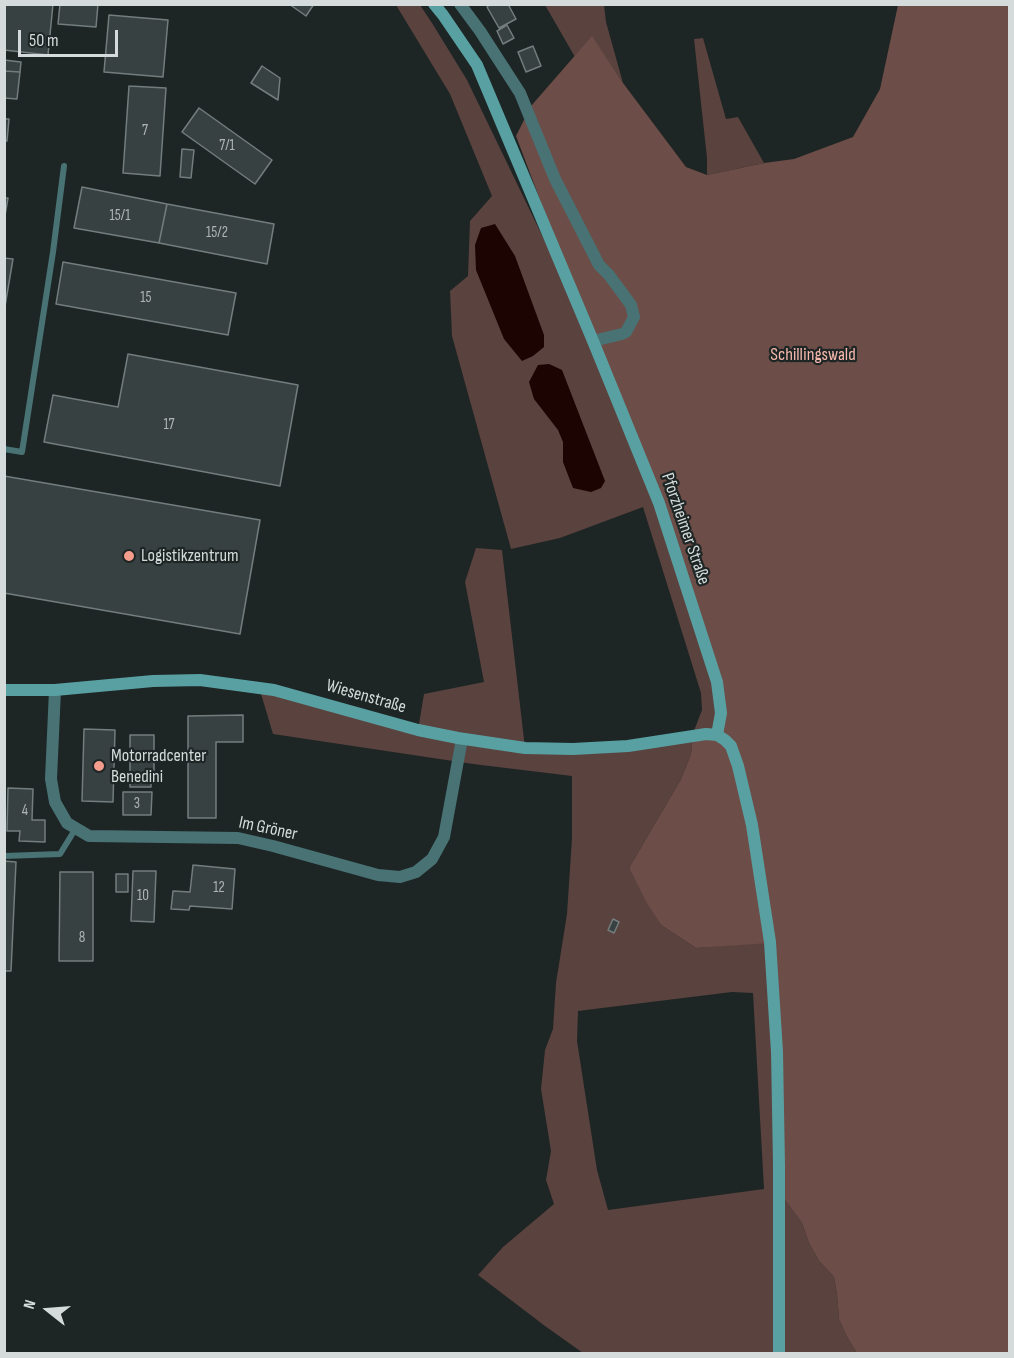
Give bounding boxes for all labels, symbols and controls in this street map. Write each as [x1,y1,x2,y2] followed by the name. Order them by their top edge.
[21,18,122,56] scale bar
[29,30,59,51] text: 50 m
[142,122,148,140] house number: 7
[219,137,235,155] house number: 7/1
[110,207,130,225] house number: 15/1
[206,224,228,242] house number: 15/2
[140,289,152,307] house number: 15
[770,344,856,366] park label: Schillingswald
[163,416,175,434] house number: 17
[656,470,714,588] street label: Pforzheimer Straße
[141,545,239,567] place label: Logistikzentrum
[122,549,136,563] marker: Logistikzentrum
[323,675,409,719] street label: Wiesenstraße
[111,745,206,788] place label: Motorradcenter Benedini
[92,759,106,773] marker: Motorradcenter Benedini
[134,795,140,813] house number: 3
[22,802,28,820] house number: 4
[237,812,299,846] street label: Im Gröner
[213,879,225,897] house number: 12
[137,887,149,905] house number: 10
[79,929,85,947] house number: 8
[18,1280,78,1340] north arrow
[20,1298,41,1311] text: N

